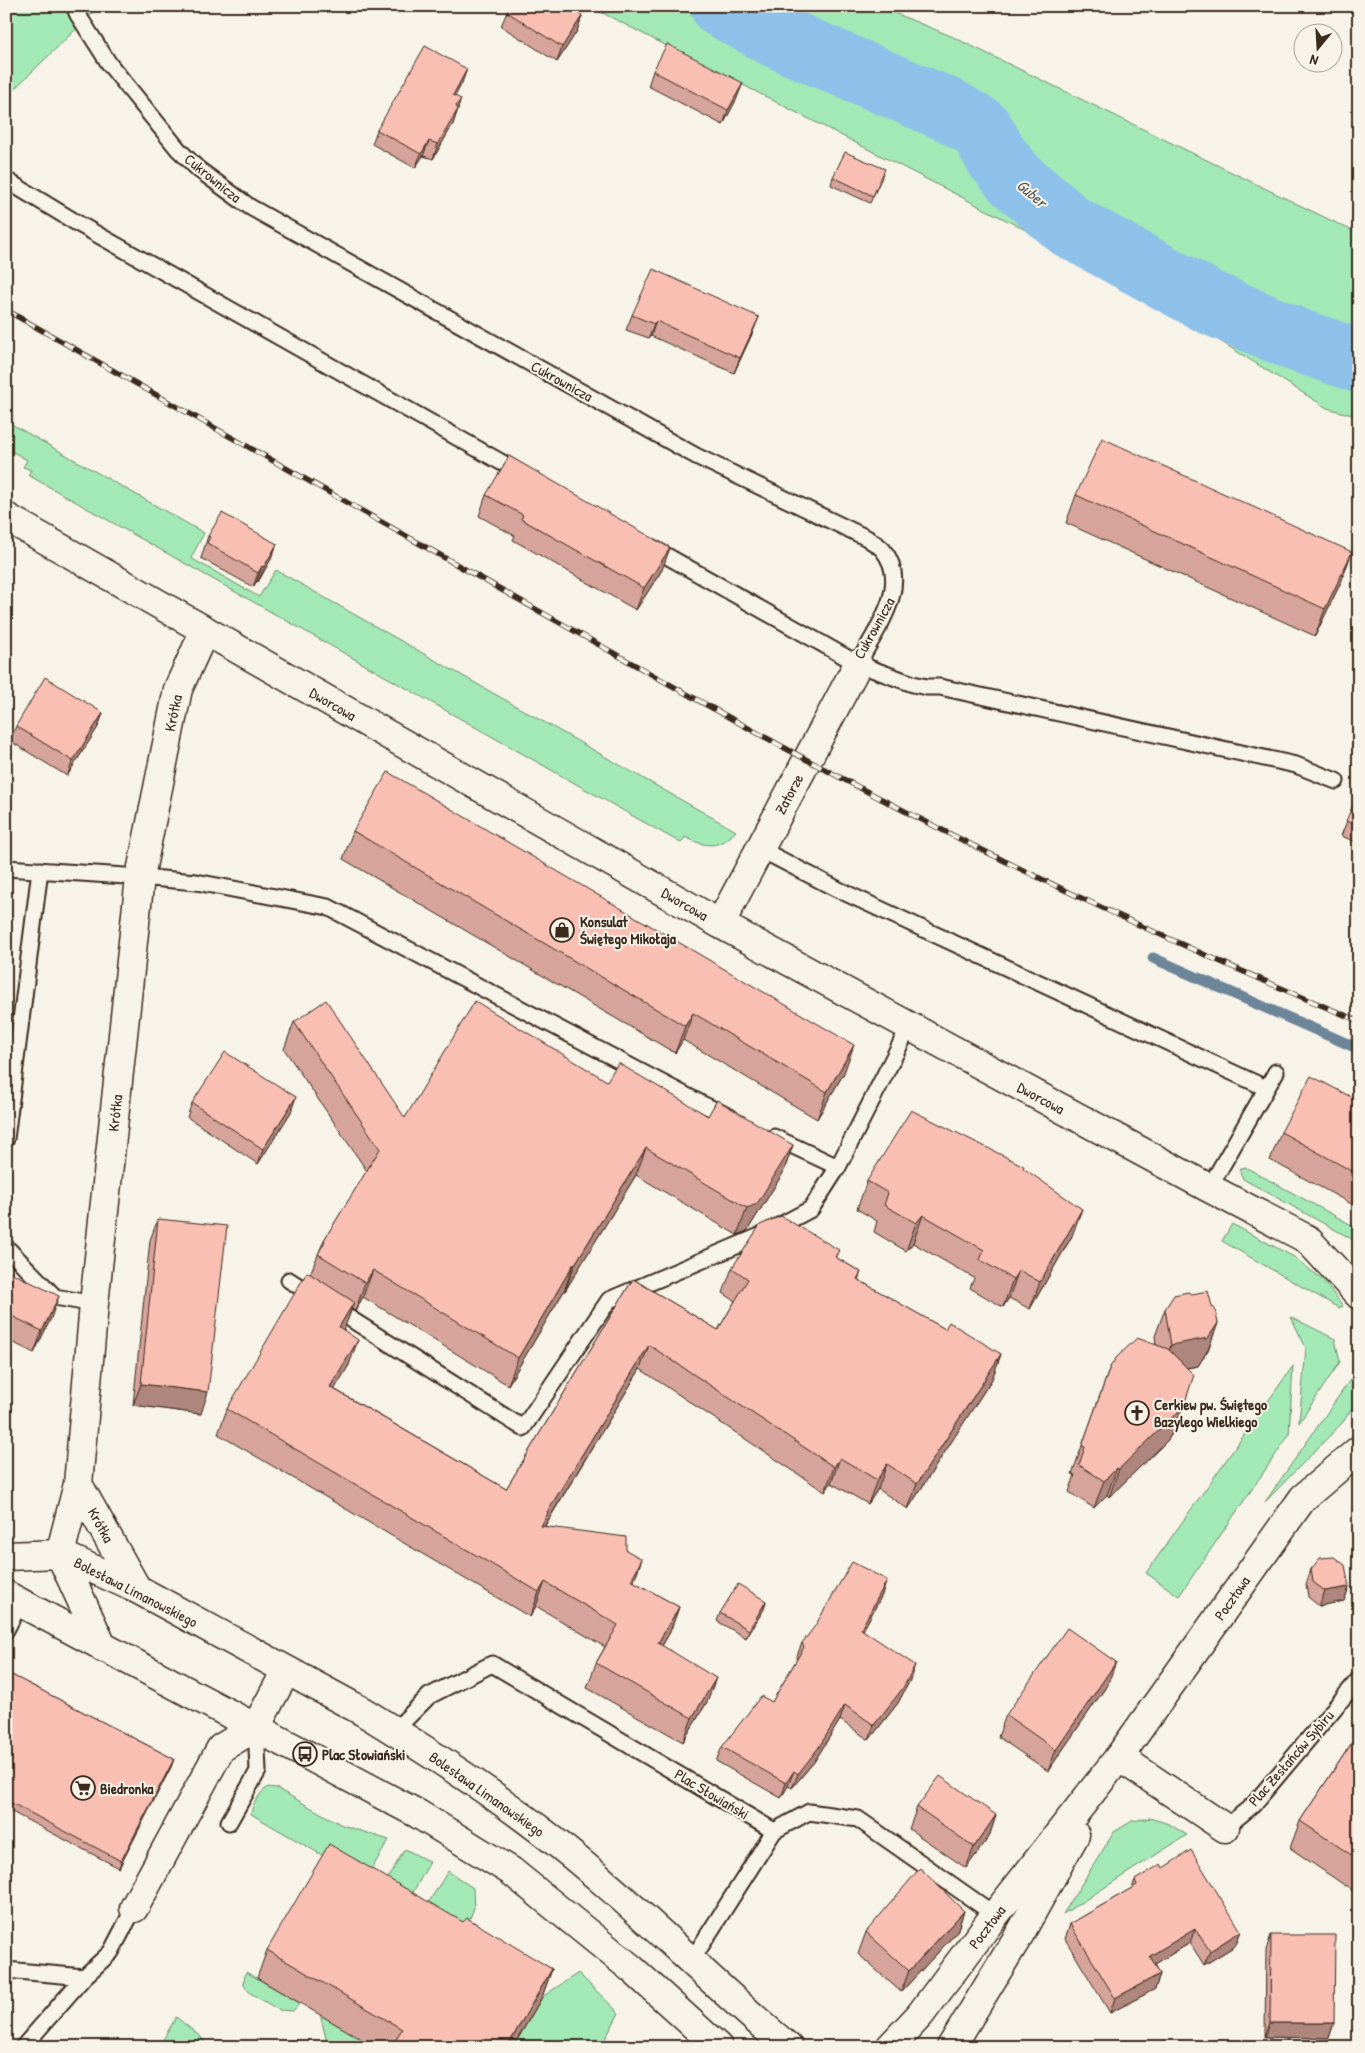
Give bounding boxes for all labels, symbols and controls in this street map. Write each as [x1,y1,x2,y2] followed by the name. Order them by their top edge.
[1292,22,1342,72] north arrow
[1307,50,1320,71] text: N
[180,149,246,207] street label: Cukrownicza
[1012,174,1053,213] water label: Guber
[527,355,597,407] street label: Cukrownicza
[848,593,900,663] street label: Cukrownicza
[306,682,360,726] street label: Dworcowa
[159,693,187,733] street label: Krótka
[770,770,808,818] street label: Zatorze
[658,882,712,926] street label: Dworcowa
[580,911,676,950] place label: Konsulat Świętego Mikołaja
[549,917,575,943] shop icon: Konsulat Świętego Mikołaja
[1014,1077,1068,1119] street label: Dworcowa
[103,1093,127,1132] street label: Krótka
[1154,1394,1267,1433] place label: Cerkiew pw. Świętego Bazylego Wielkiego
[1124,1400,1150,1426] church icon: Cerkiew pw. Świętego Bazylego Wielkiego
[83,1504,119,1546] street label: Krótka
[71,1552,201,1632] street label: Bolesława Limanowskiego
[1209,1572,1255,1624] street label: Pocztowa
[1243,1705,1339,1811] street label: Plac Zesłańców Sybiru
[292,1741,318,1767] bus stop icon: Plac Słowiański
[322,1744,405,1765] place label: Plac Słowiański
[425,1746,549,1842] street label: Bolesława Limanowskiego
[671,1764,753,1824] street label: Plac Słowiański
[70,1775,96,1801] supermarket icon: Biedronka
[100,1778,154,1799] place label: Biedronka
[964,1901,1010,1953] street label: Pocztowa

